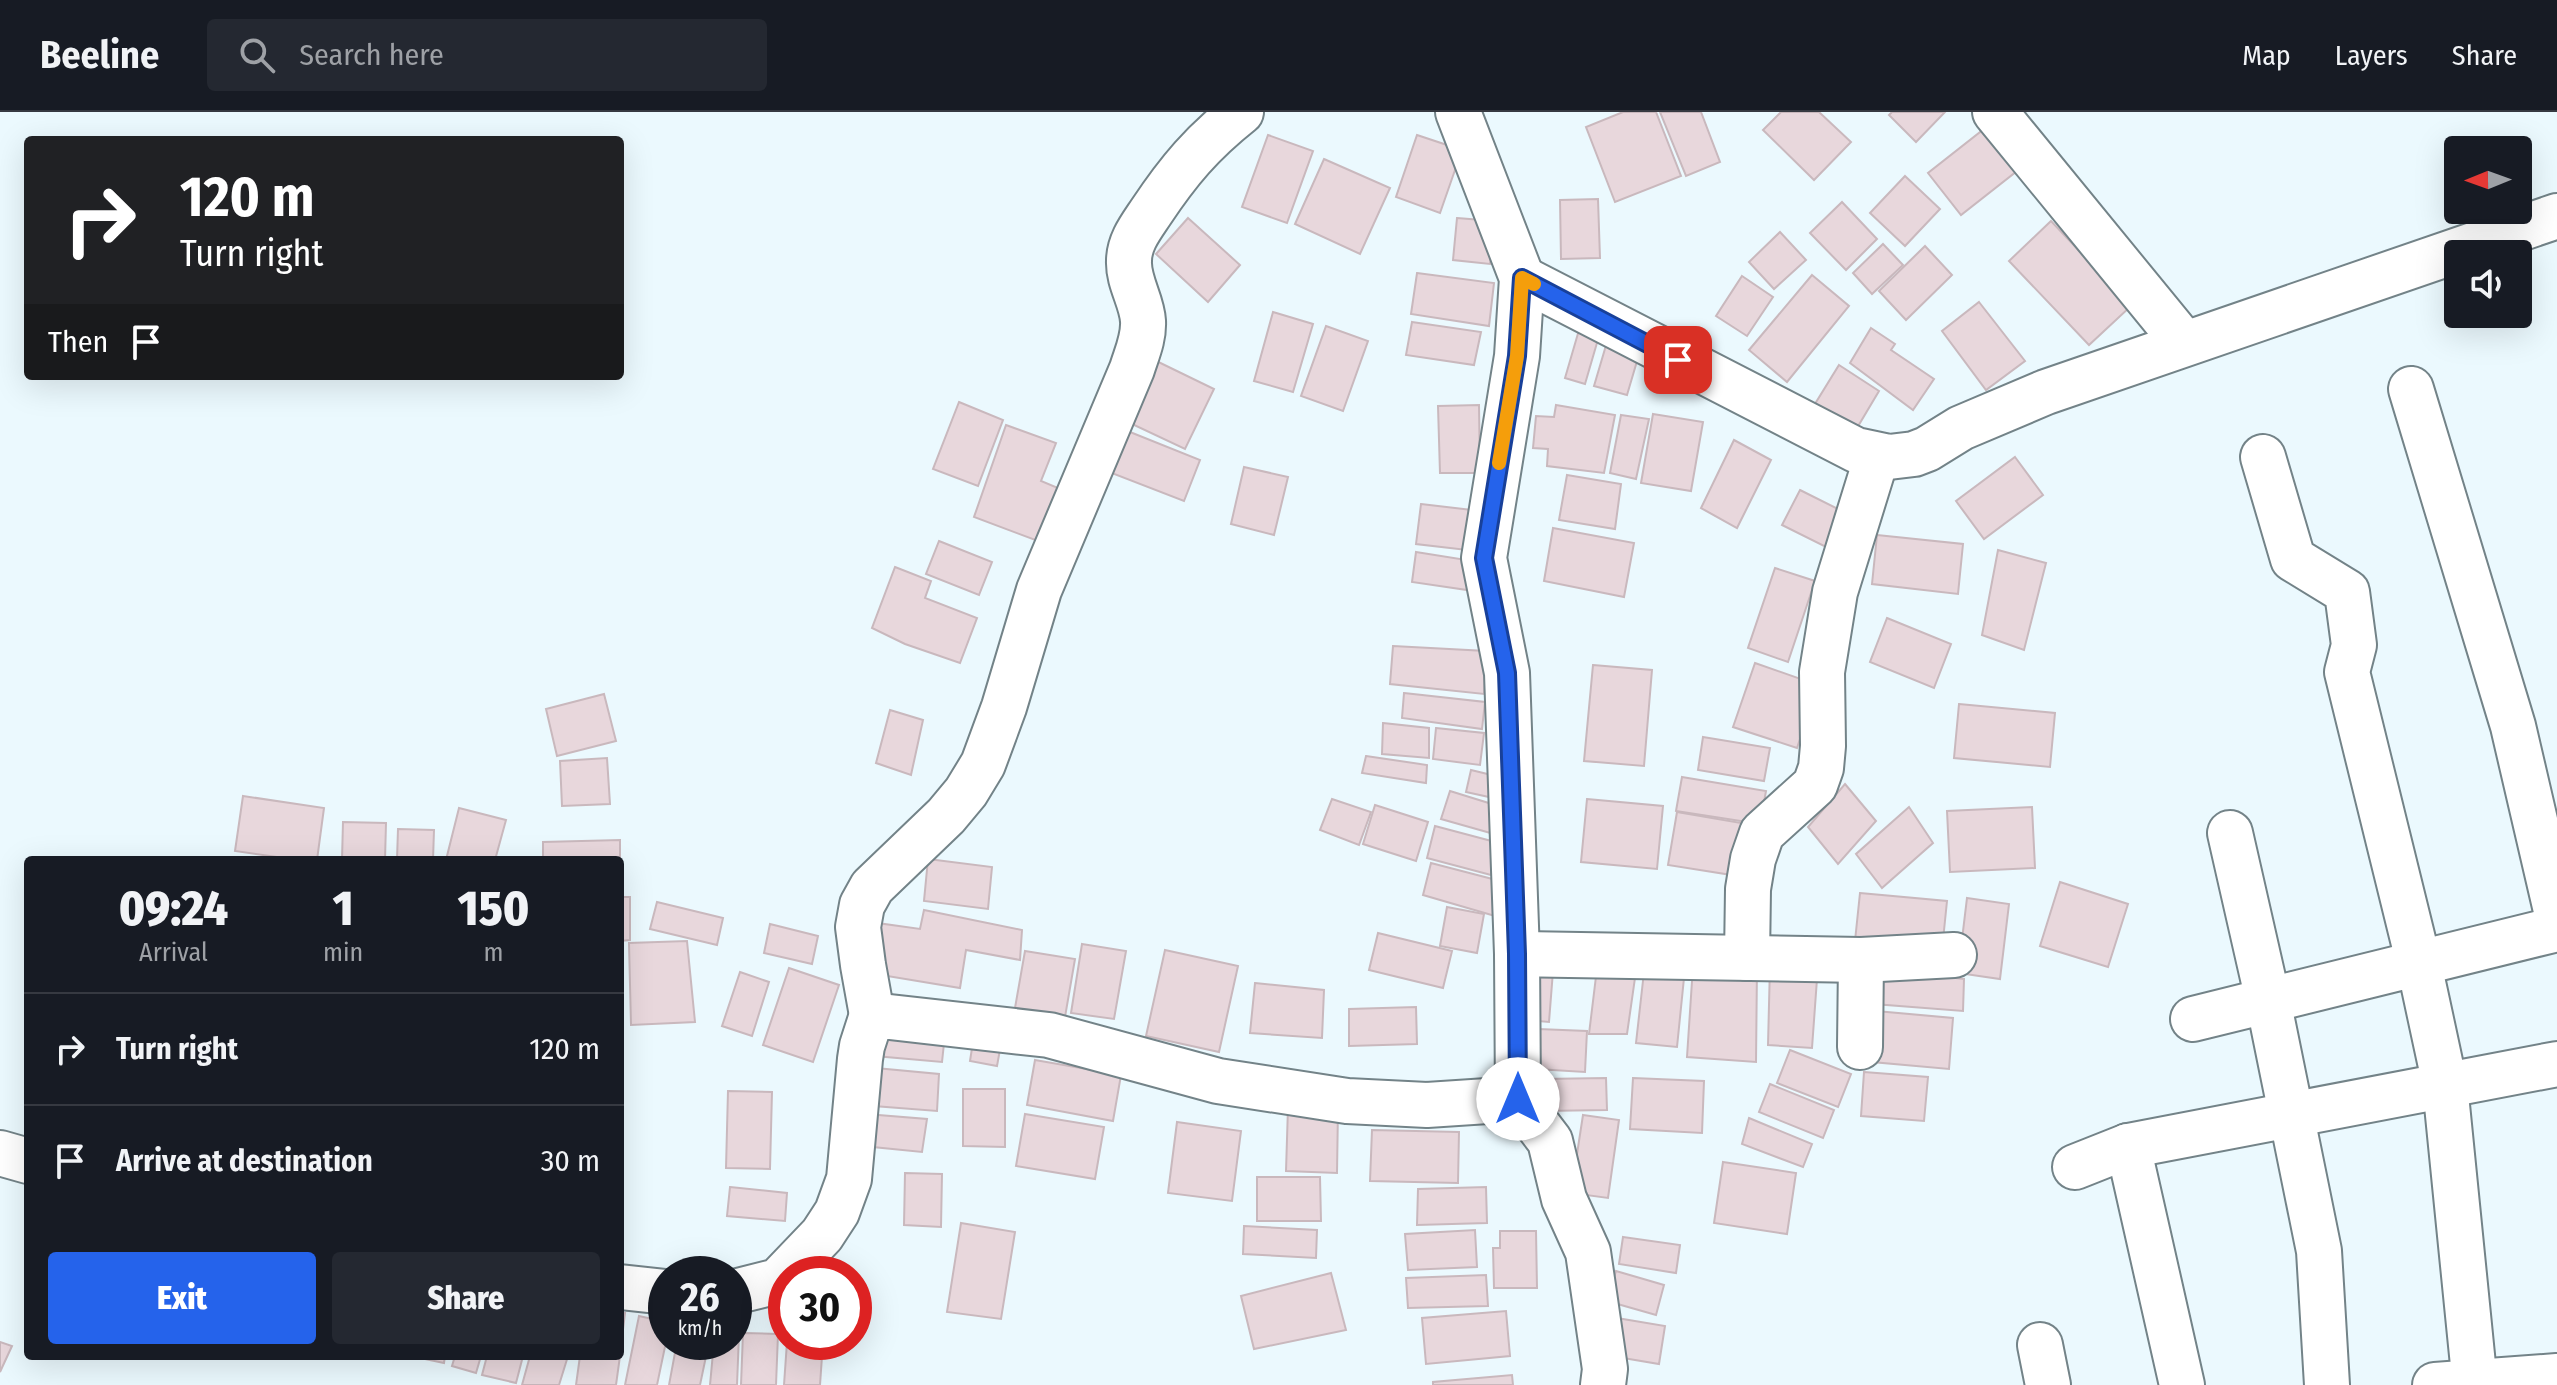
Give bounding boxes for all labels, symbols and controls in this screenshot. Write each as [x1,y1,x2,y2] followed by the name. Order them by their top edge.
[207,19,767,91] search box
[40,32,159,78] text: Beeline
[235,33,279,77] icon: search
[299,37,444,73] text: Search here
[2242,39,2291,72] text: Map
[2335,39,2408,72] text: Layers
[2452,39,2517,72] text: Share
[2444,136,2532,224] north arrow
[2444,136,2532,328] map controls
[180,164,315,231] text: 120 m
[48,168,152,272] icon: right
[180,232,323,276] text: Turn right
[2444,240,2532,328] button: sound
[124,320,168,364] icon: arrive
[48,324,108,360] text: Then
[1644,326,1712,394] pin
[1656,338,1700,382] icon: arrive
[119,880,228,938] text: 09:24
[333,880,353,938] text: 1
[458,880,529,938] text: 150
[139,937,208,968] text: Arrival
[323,937,363,968] text: min
[484,937,504,968] text: m
[48,1027,92,1071] icon: right
[116,1031,238,1067] text: Turn right
[529,1031,600,1067] text: 120 m
[1476,1057,1560,1141] position arrow
[48,1139,92,1183] icon: arrive
[116,1143,373,1179] text: Arrive at destination
[541,1143,600,1179] text: 30 m
[48,1252,316,1344] button: Exit
[332,1252,600,1344] button: Share
[768,1256,872,1360] speed limit sign: 30
[680,1274,720,1322] text: 26
[678,1316,722,1340] text: km/h

